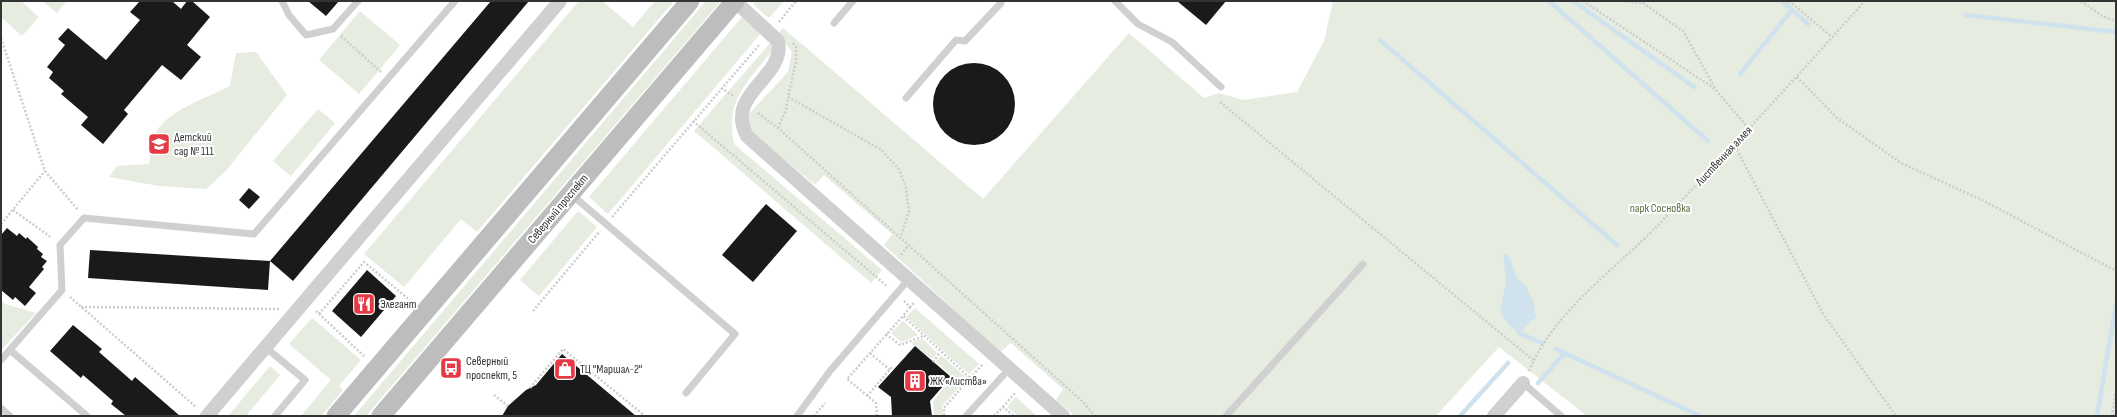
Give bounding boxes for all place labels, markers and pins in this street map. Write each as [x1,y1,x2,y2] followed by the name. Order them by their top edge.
[174,130,214,159] place label: Детский сад № 111
[146,131,172,157] school or university icon: Детский сад № 111
[351,291,377,317] restaurant icon: Элегант
[380,297,417,312] place label: Элегант
[466,354,517,383] place label: Северный проспект, 5
[438,355,464,381] bus stop icon: Северный проспект, 5
[552,356,578,382] shop icon: ТЦ "Маршал-2"
[580,362,642,377] place label: ТЦ "Маршал-2"
[902,368,928,394] building icon: ЖК «Листва»
[930,374,987,389] place label: ЖК «Листва»

